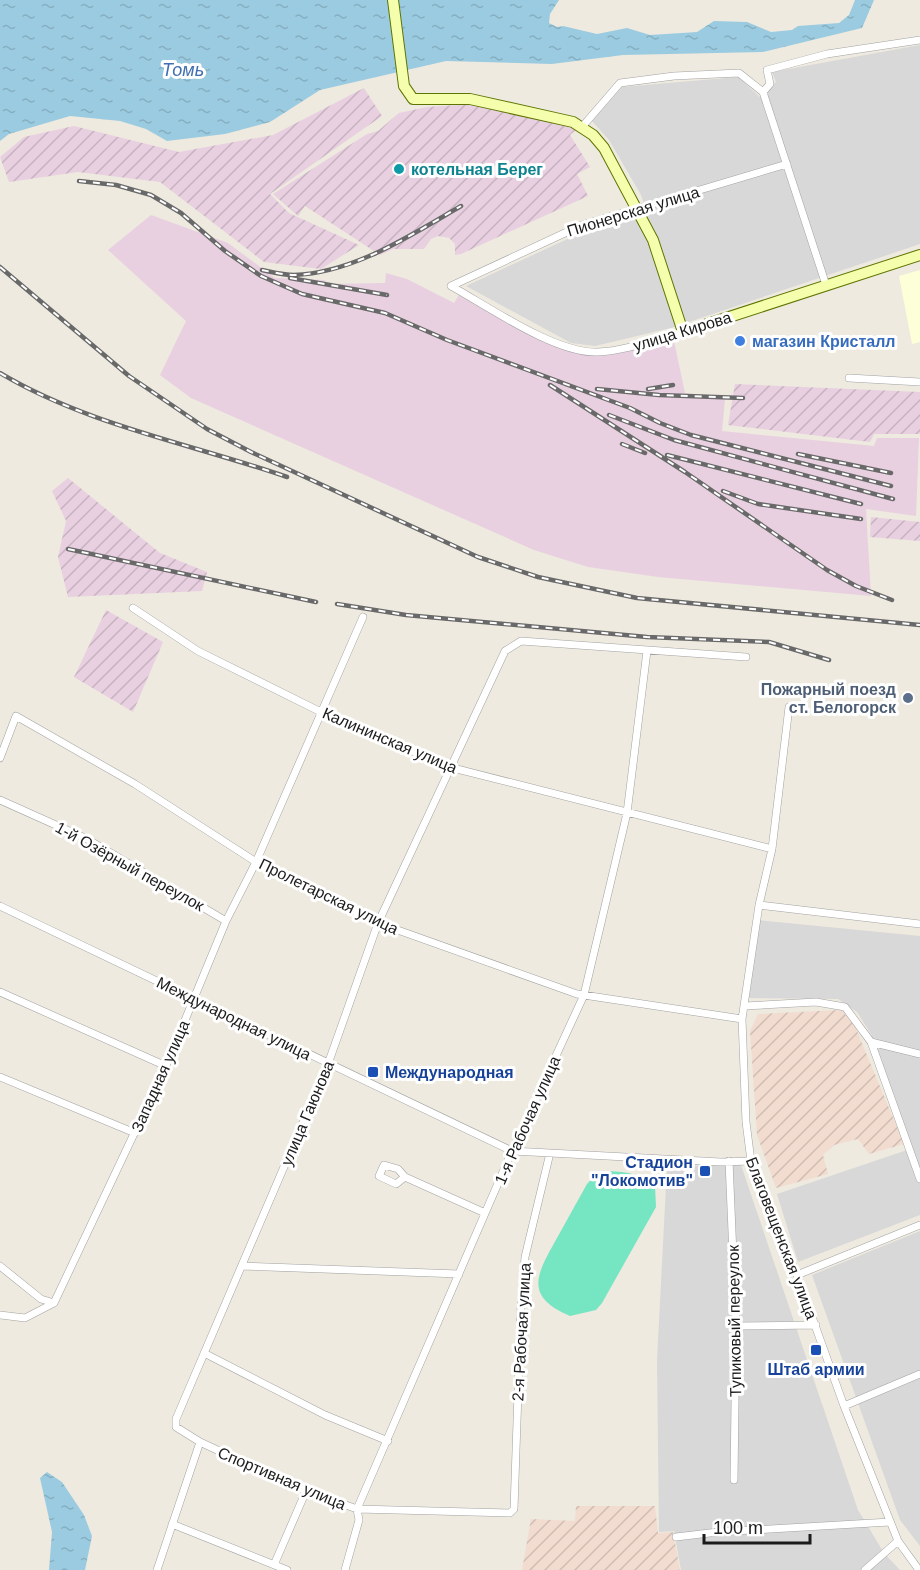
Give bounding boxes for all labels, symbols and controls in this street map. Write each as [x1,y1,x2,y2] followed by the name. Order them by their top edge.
[162,60,204,80] water label: Томь
[411,161,543,178] place label: котельная Берег
[392,162,406,176] marker: котельная Берег
[565,183,701,240] street label: Пионерская улица
[631,308,733,354] street label: улица Кирова
[752,333,896,350] place label: магазин Кристалл
[733,334,747,348] marker: магазин Кристалл
[761,681,897,716] place label: Пожарный поезд ст. Белогорск
[901,691,915,705] marker: Пожарный поезд ст. Белогорск
[320,704,460,777] street label: Калининская улица
[53,818,208,915] street label: 1-й Озёрный переулок
[256,855,401,938] street label: Пролетарская улица
[154,974,314,1063] street label: Международная улица
[128,1018,193,1135] street label: Западная улица
[492,1053,563,1187] street label: 1-я Рабочая улица
[278,1058,337,1168] street label: улица Гаюнова
[385,1064,514,1081] place label: Международная
[366,1065,380,1079] marker: Международная
[591,1154,693,1189] place label: Стадион "Локомотив"
[743,1155,820,1322] street label: Благовещенская улица
[698,1164,712,1178] marker: Стадион "Локомотив"
[725,1244,744,1397] street label: Тупиковый переулок
[509,1262,534,1402] street label: 2-я Рабочая улица
[809,1343,823,1357] marker: Штаб армии
[767,1361,865,1378] place label: Штаб армии
[215,1444,348,1513] street label: Спортивная улица
[704,1507,810,1545] scale bar
[713,1518,763,1538] text: 100 m

